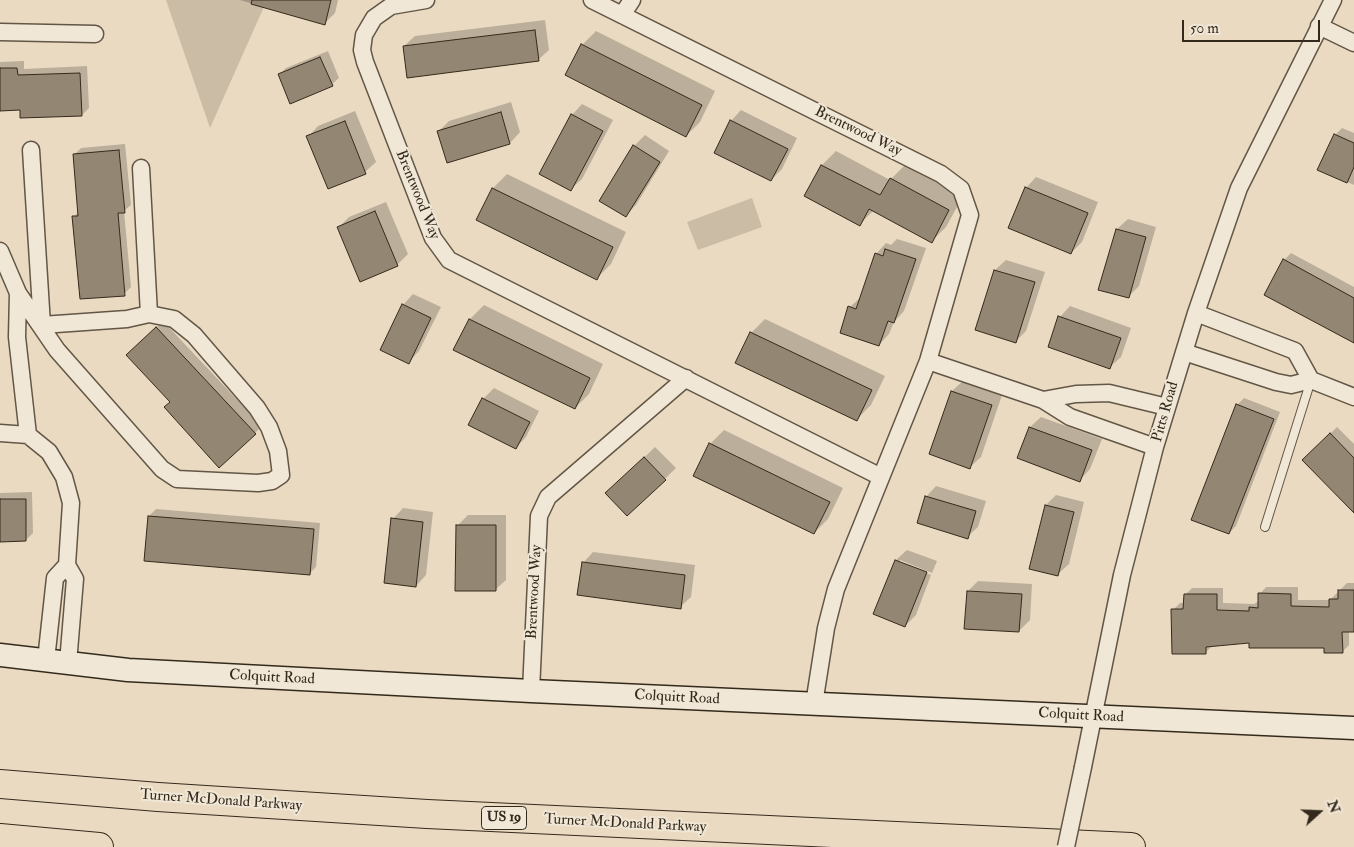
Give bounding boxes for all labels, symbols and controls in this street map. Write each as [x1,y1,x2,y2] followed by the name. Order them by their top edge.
[1184,10,1322,42] scale bar
[1190,19,1219,38] text: 50 m
[811,103,905,161] street label: Brentwood Way
[391,148,443,242] street label: Brentwood Way
[1149,380,1183,444] street label: Pitts Road
[524,544,546,640] street label: Brentwood Way
[229,667,315,689] street label: Colquitt Road
[634,687,720,709] street label: Colquitt Road
[1038,705,1124,727] street label: Colquitt Road
[139,786,303,816] street label: Turner McDonald Parkway
[1294,787,1344,837] north arrow
[1323,798,1344,815] text: N
[482,806,526,830] road number: US 19
[543,811,707,837] street label: Turner McDonald Parkway

